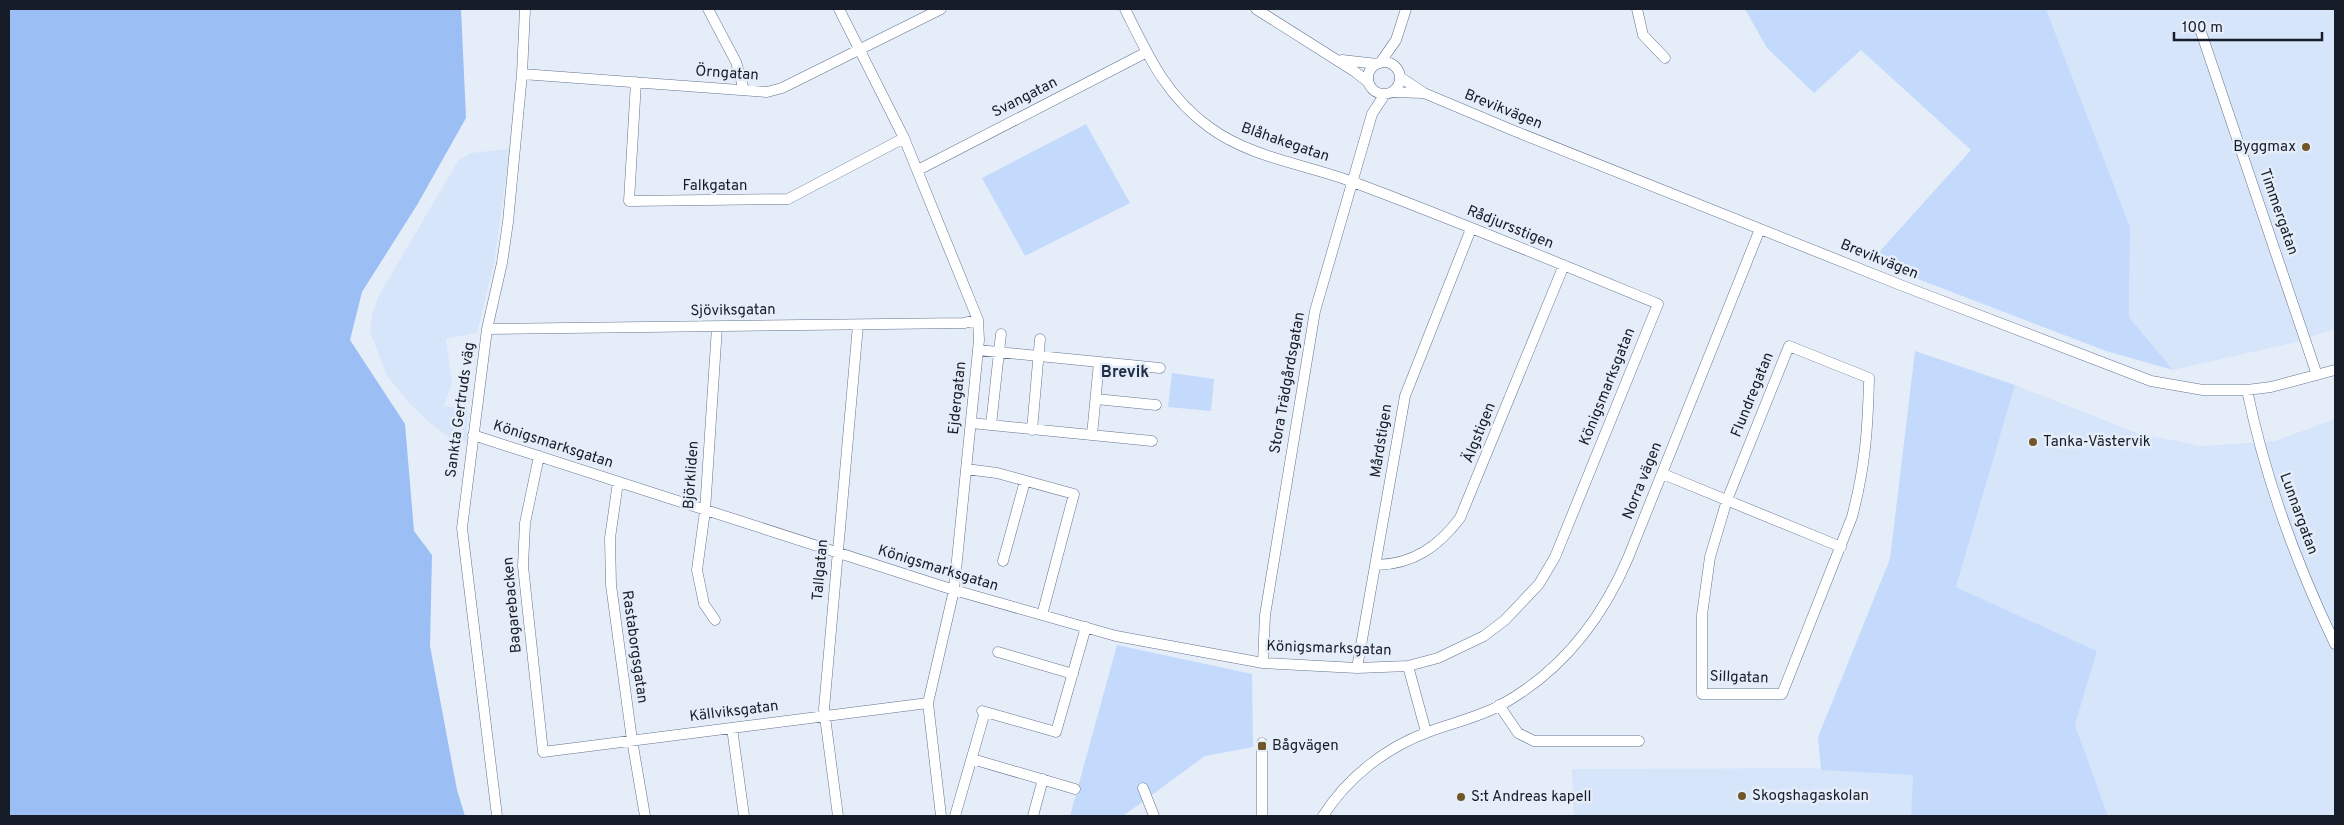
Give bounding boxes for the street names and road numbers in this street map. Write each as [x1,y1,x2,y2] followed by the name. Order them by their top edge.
[695,61,760,86] street label: Örngatan
[989,73,1061,123] street label: Svangatan
[1461,86,1545,134] street label: Brevikvägen
[1238,119,1332,167] street label: Blåhakegatan
[2254,166,2302,258] street label: Timmergatan
[683,177,747,196] street label: Falkgatan
[1464,202,1556,254] street label: Rådjursstigen
[1837,236,1921,284] street label: Brevikvägen
[690,301,776,321] street label: Sjöviksgatan
[1266,311,1310,455] street label: Stora Trädgårdsgatan
[1576,325,1640,449] street label: Königsmarksgatan
[442,341,480,479] street label: Sankta Gertruds väg
[1727,350,1779,440] street label: Flundregatan
[945,360,971,436] street label: Ejdergatan
[1458,400,1501,466] street label: Älgstigen
[1367,403,1397,479] street label: Mårdstigen
[491,417,615,473] street label: Königsmarksgatan
[1619,439,1667,523] street label: Norra vägen
[680,440,704,510] street label: Björkliden
[2274,470,2322,558] street label: Lunnargatan
[809,538,833,602] street label: Tallgatan
[875,542,1001,596] street label: Königsmarksgatan
[499,556,527,654] street label: Bagarebacken
[617,589,651,705] street label: Rastaborgsgatan
[1266,637,1392,661] street label: Königsmarksgatan
[1709,667,1769,689] street label: Sillgatan
[688,697,780,727] street label: Källviksgatan

